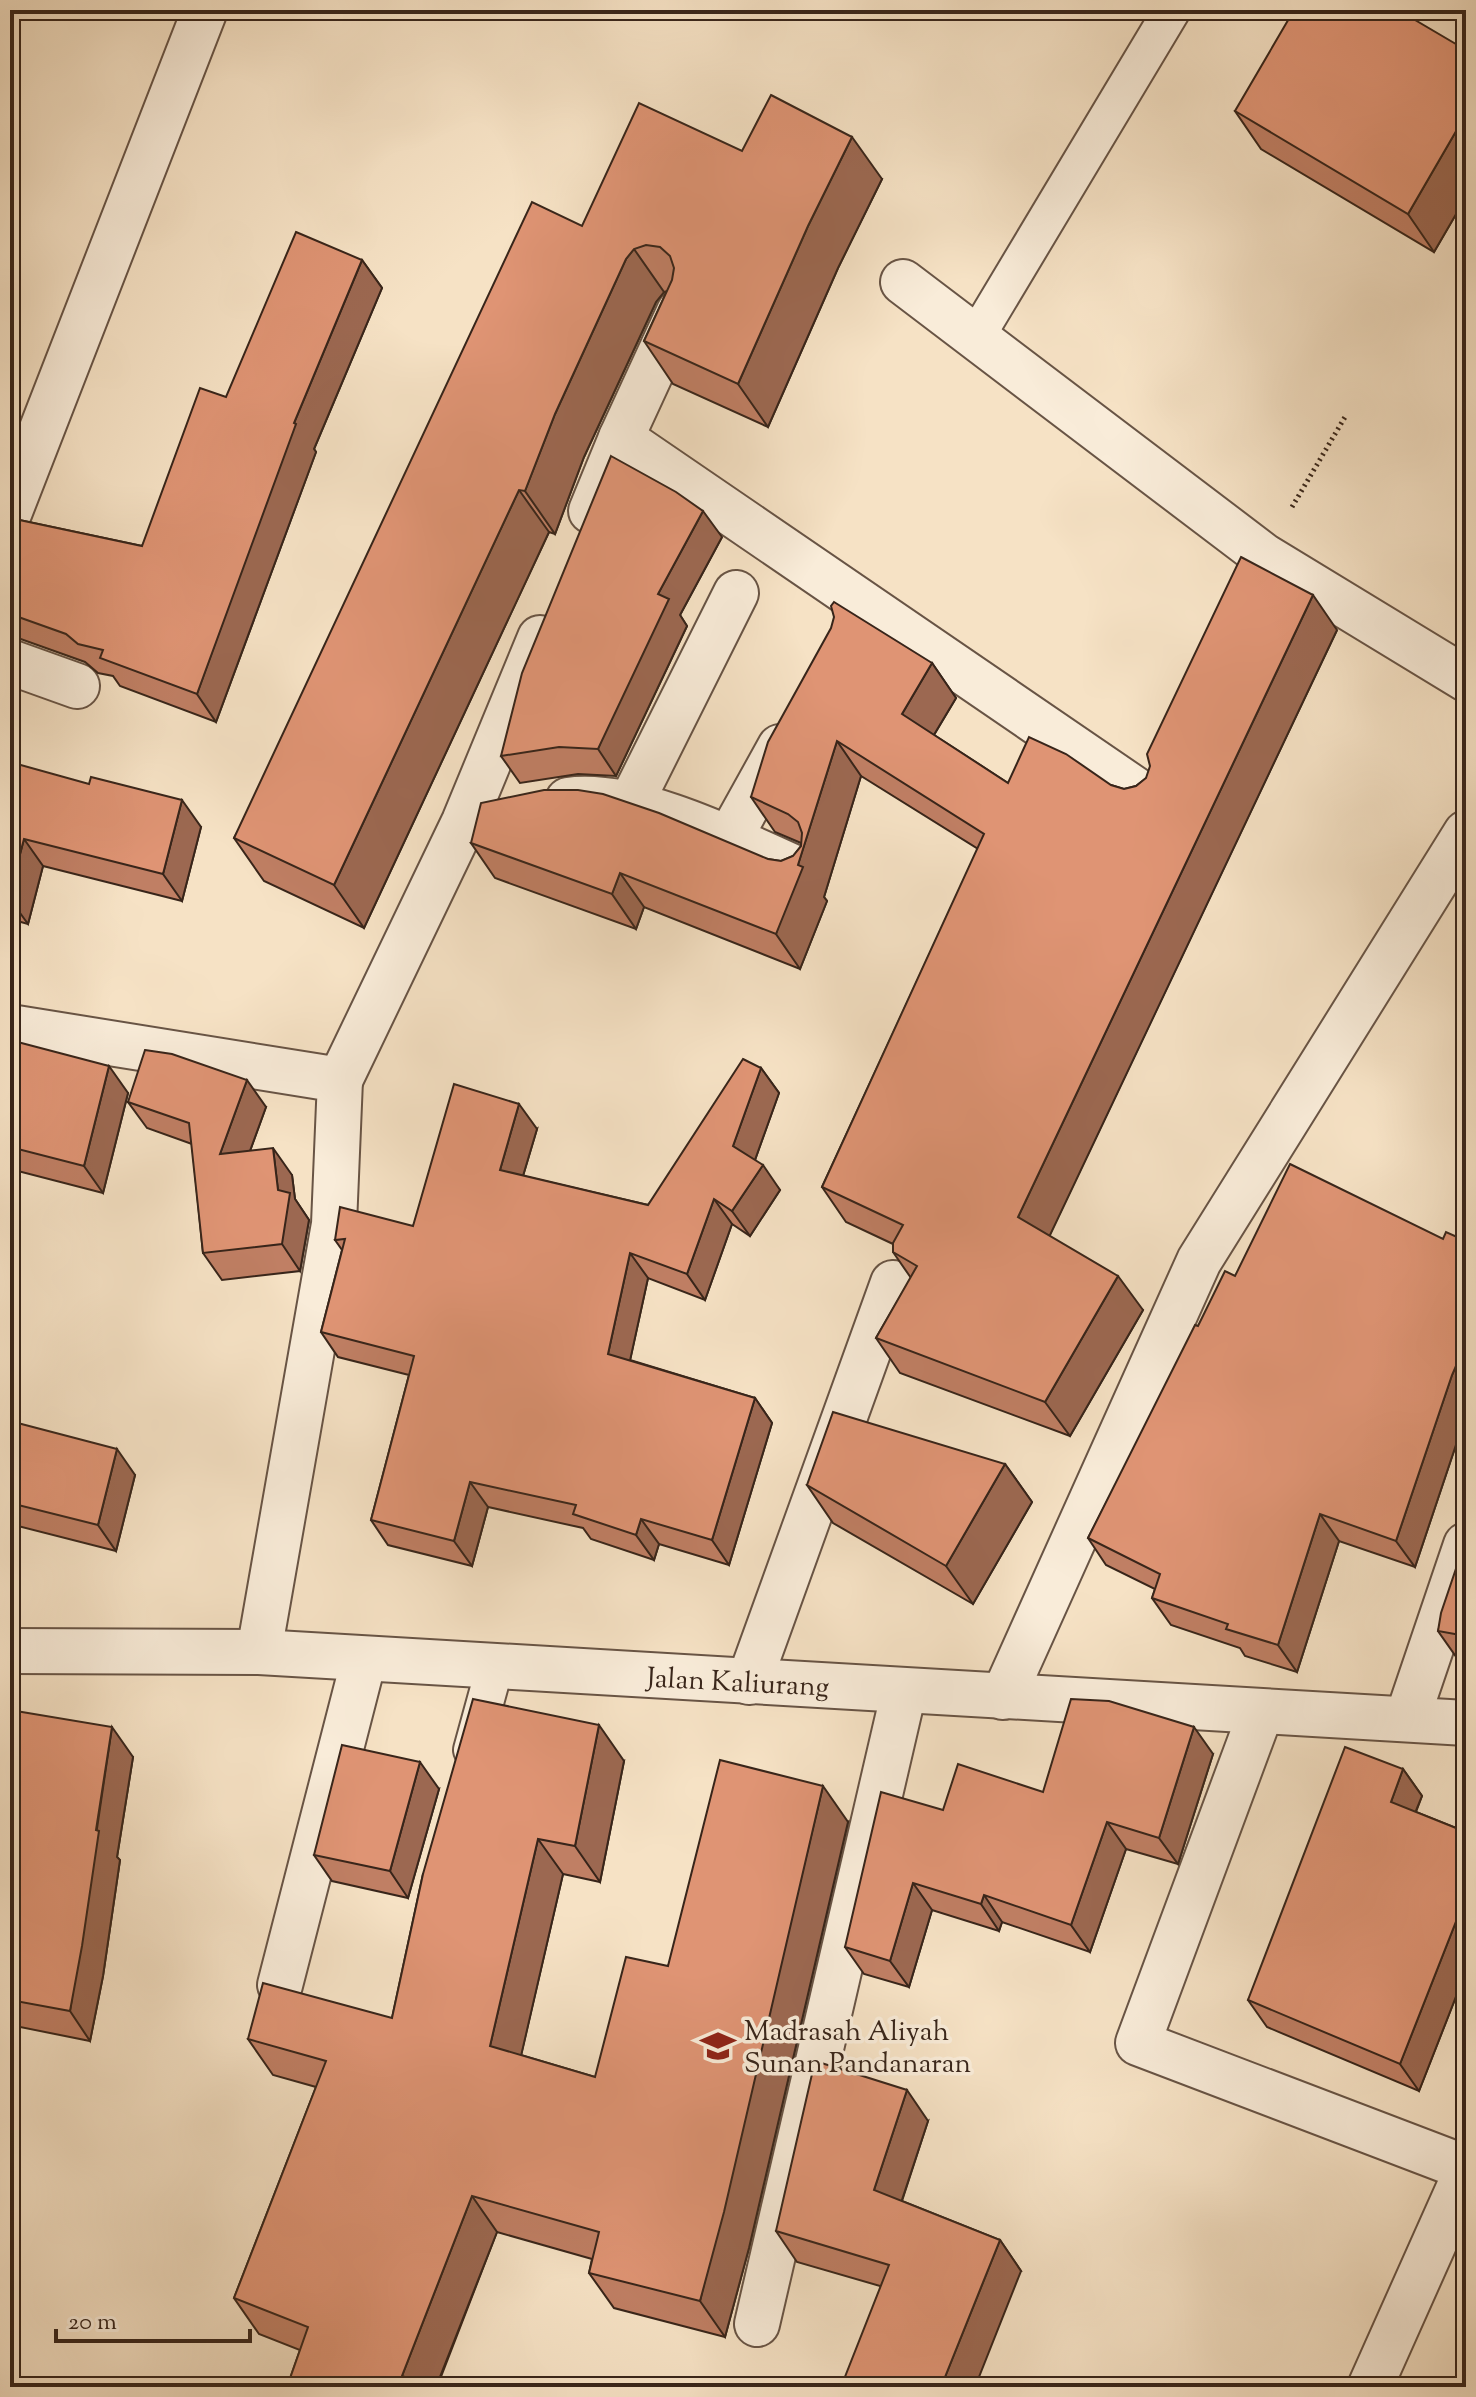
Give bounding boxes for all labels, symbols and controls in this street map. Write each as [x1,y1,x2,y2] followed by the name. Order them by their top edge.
[644,1659,830,1709] street label: Jalan Kaliurang
[744,2013,971,2085] place label: Madrasah Aliyah Sunan Pandanaran
[699,2027,737,2065] school or university icon: Madrasah Aliyah Sunan Pandanaran
[56,2293,250,2343] scale bar
[68,2306,117,2340] text: 20 m

